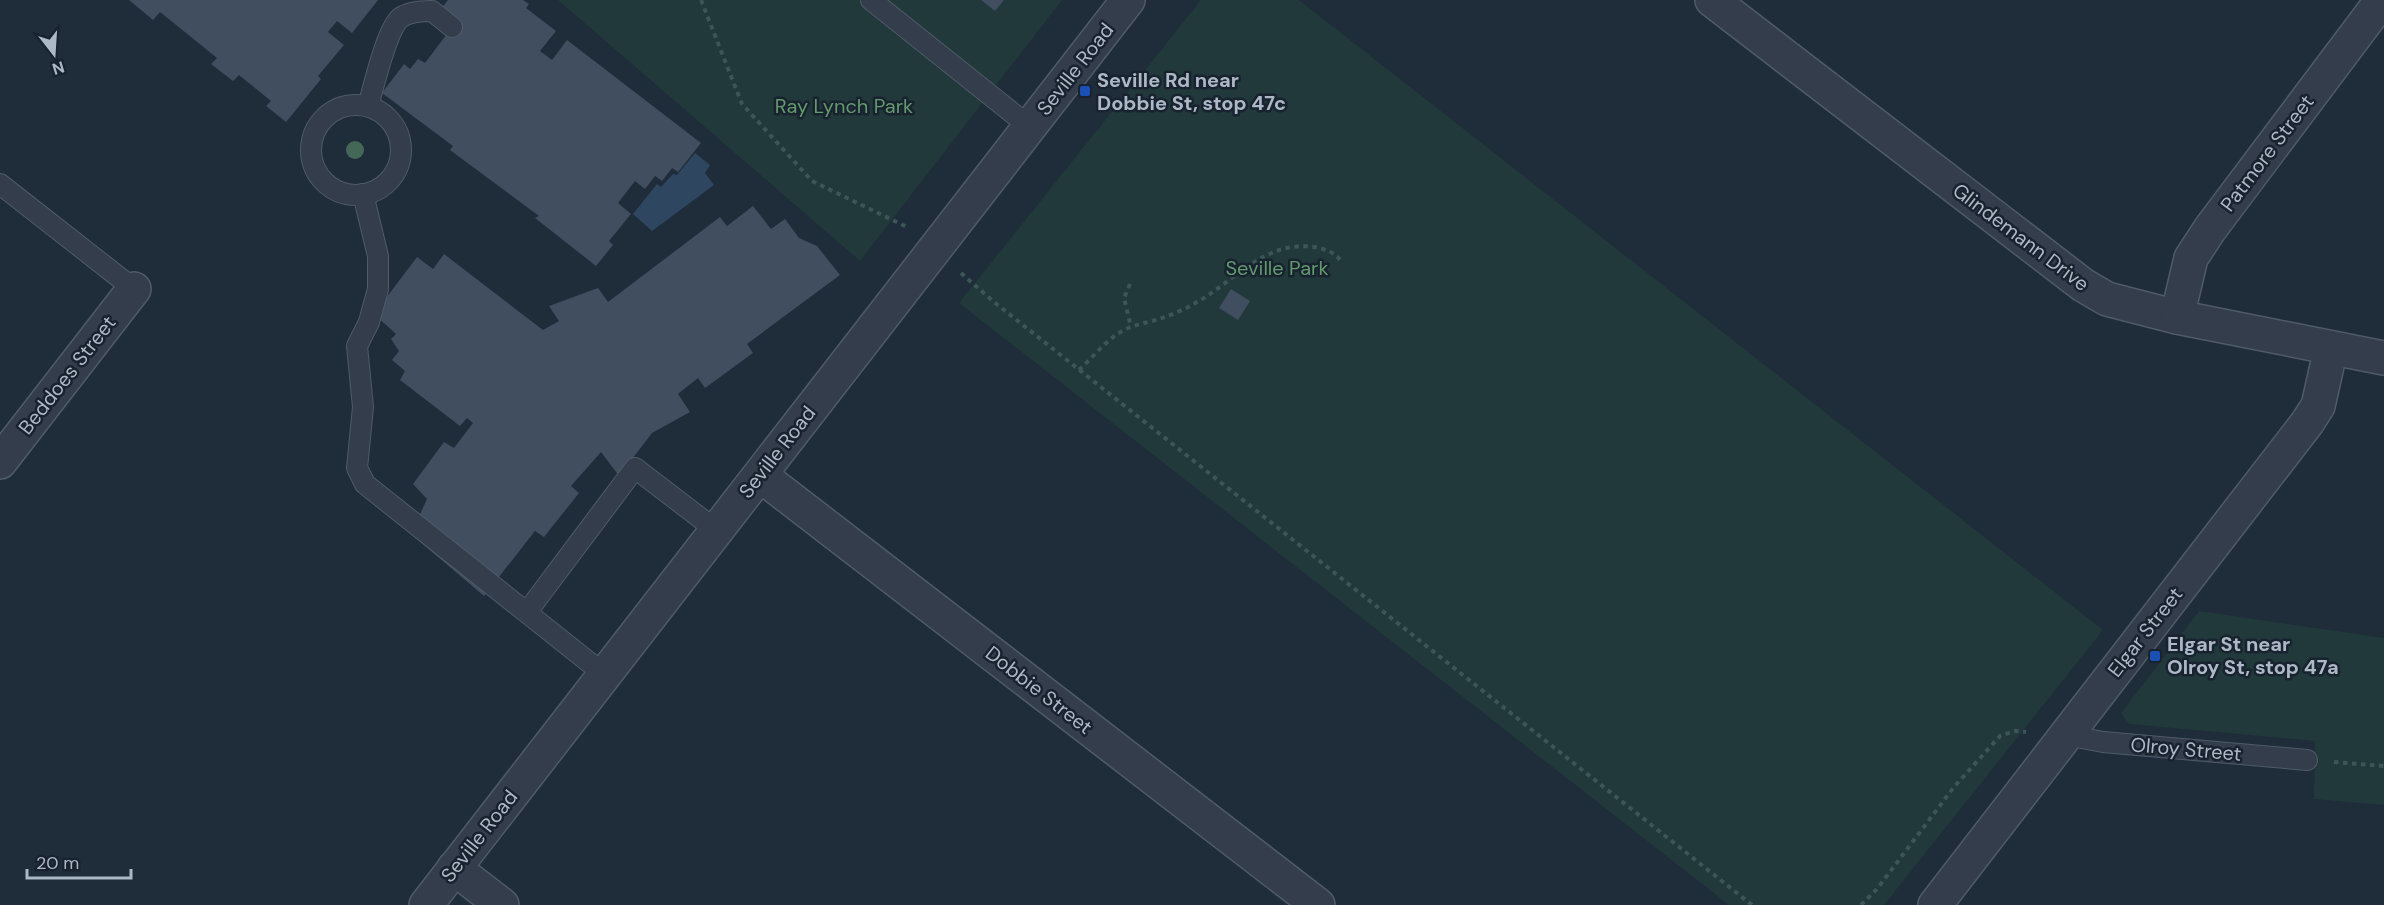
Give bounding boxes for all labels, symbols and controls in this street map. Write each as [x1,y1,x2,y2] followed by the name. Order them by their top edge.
[1031,18,1119,120] street label: Seville Road
[24,24,84,84] north arrow
[50,56,67,80] text: N
[1097,67,1286,116] place label: Seville Rd near Dobbie St, stop 47c
[1078,84,1092,98] marker: Seville Rd near Dobbie St, stop 47c
[2215,89,2319,217] street label: Patmore Street
[775,93,913,119] park label: Ray Lynch Park
[1948,177,2094,297] street label: Glindemann Drive
[1226,255,1329,281] park label: Seville Park
[13,310,122,440] street label: Beddoes Street
[733,401,821,503] street label: Seville Road
[2102,582,2188,682] street label: Elgar Street
[2167,631,2339,680] place label: Elgar St near Olroy St, stop 47a
[980,640,1098,740] street label: Dobbie Street
[2148,649,2162,663] marker: Elgar St near Olroy St, stop 47a
[2130,731,2243,767] street label: Olroy Street
[435,785,523,887] street label: Seville Road
[27,842,130,880] scale bar
[36,851,79,875] text: 20 m

